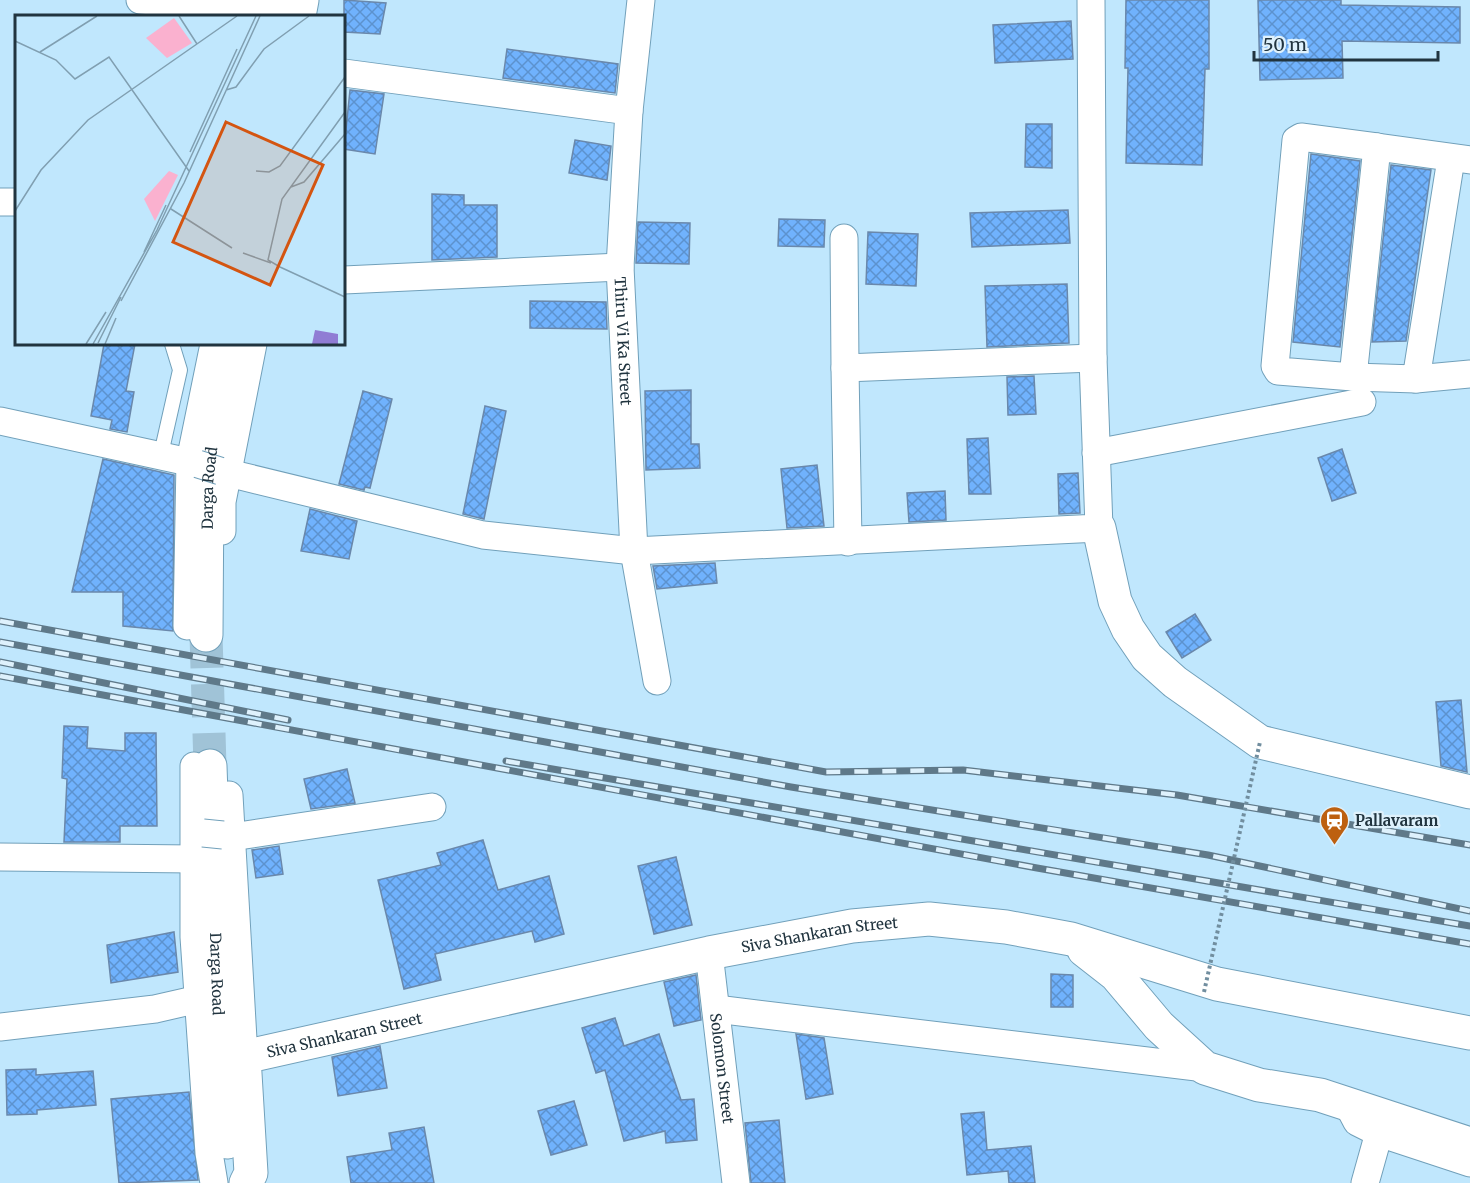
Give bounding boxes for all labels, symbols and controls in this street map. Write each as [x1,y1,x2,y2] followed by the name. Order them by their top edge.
[15,15,345,345] inset map
[1254,24,1438,62] scale bar
[1263,33,1307,56] text: 50 m
[611,276,636,406] street label: Thiru Vi Ka Street
[197,446,221,530] street label: Darga Road
[1318,804,1350,846] station icon: Pallavaram
[1355,811,1438,830] place label: Pallavaram
[739,912,899,956] street label: Siva Shankaran Street
[206,932,228,1016] street label: Darga Road
[265,1008,424,1061] street label: Siva Shankaran Street
[707,1012,738,1125] street label: Solomon Street

